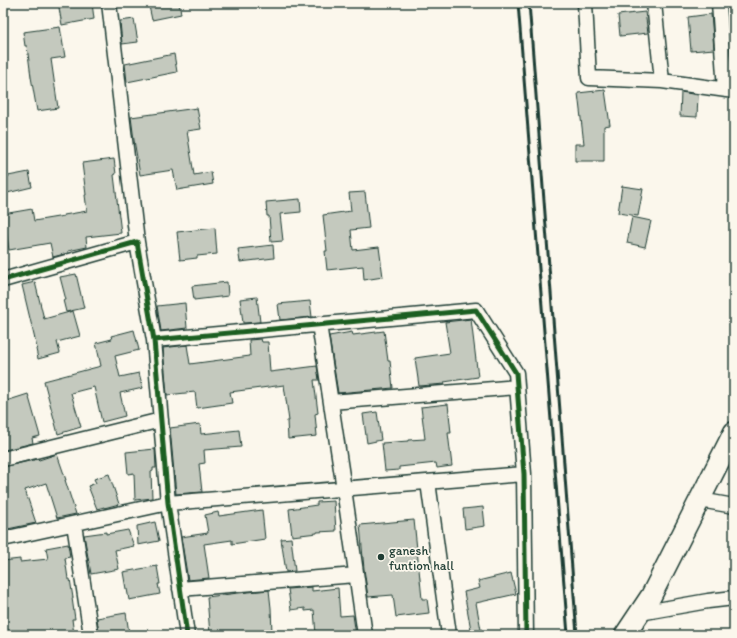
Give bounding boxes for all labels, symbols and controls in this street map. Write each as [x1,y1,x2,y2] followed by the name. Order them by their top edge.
[389,543,454,573] place label: ganesh funtion hall
[376,552,386,562] marker: ganesh funtion hall

